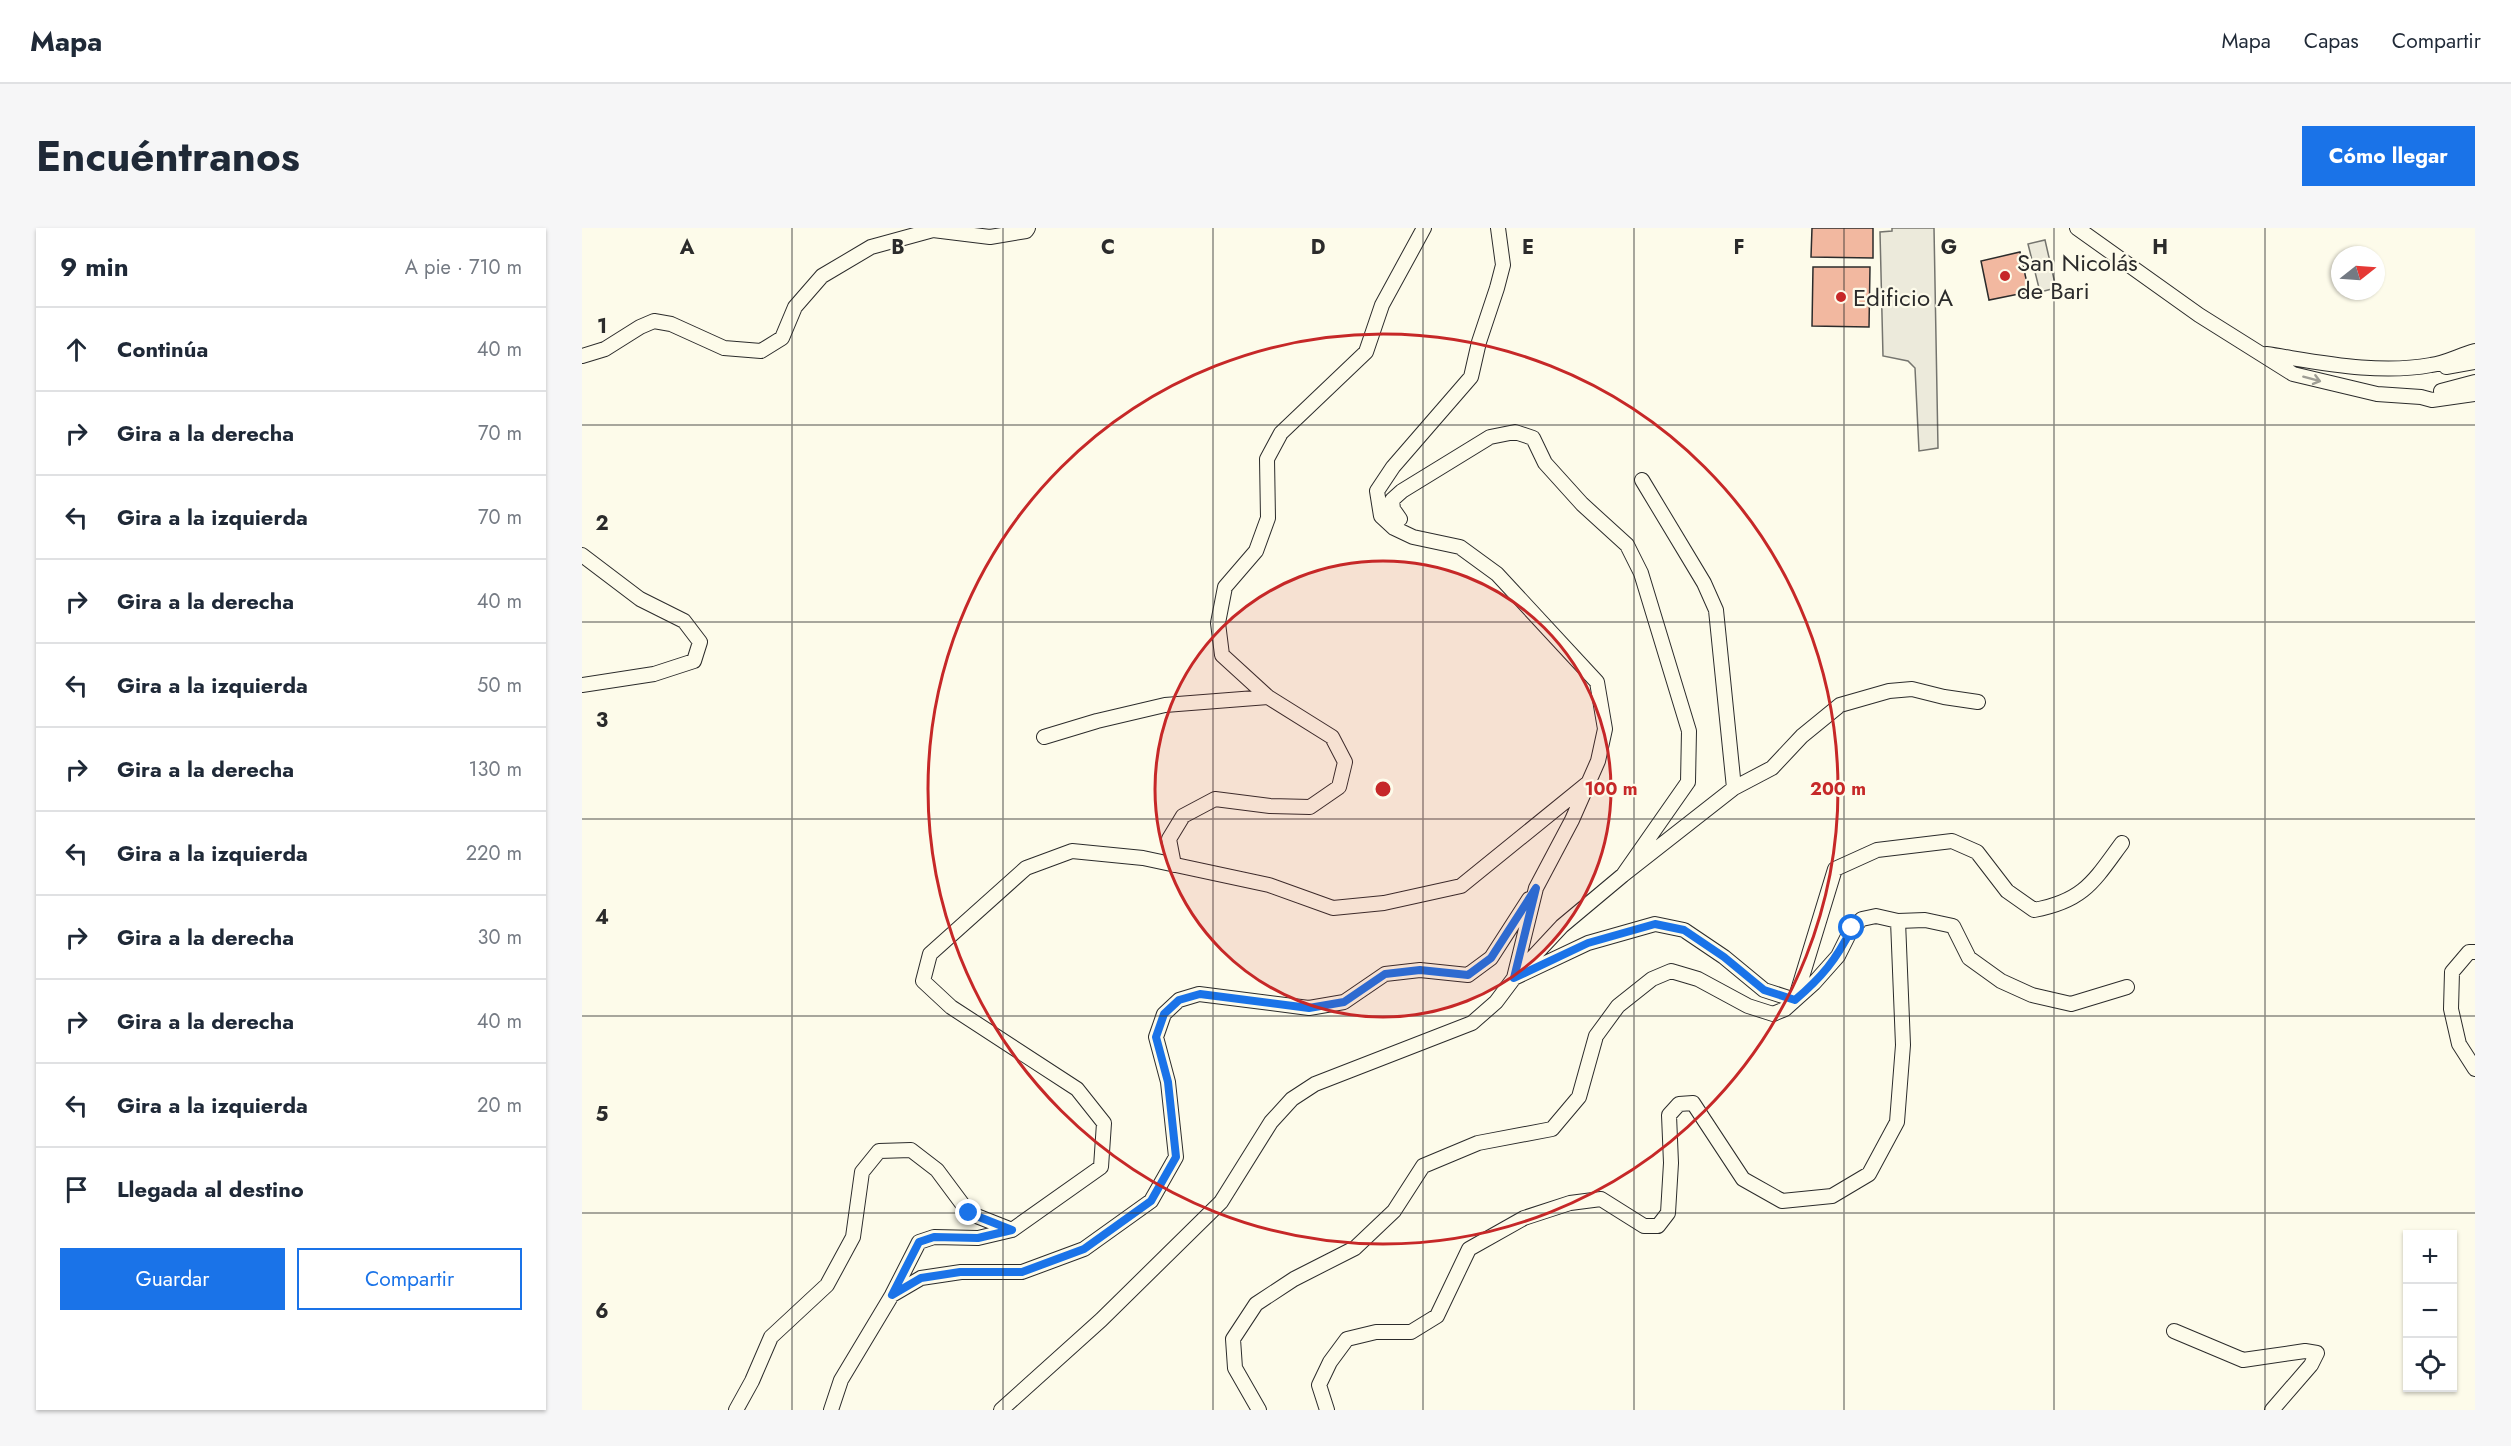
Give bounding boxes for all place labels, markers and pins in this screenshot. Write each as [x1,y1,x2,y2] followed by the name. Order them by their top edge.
[2017,245,2138,308] place label: San Nicolás de Bari
[1998,269,2012,283] marker: San Nicolás de Bari
[1853,280,1953,315] place label: Edificio A
[1834,290,1848,304] marker: Edificio A
[1373,779,1393,799] centre of rings

